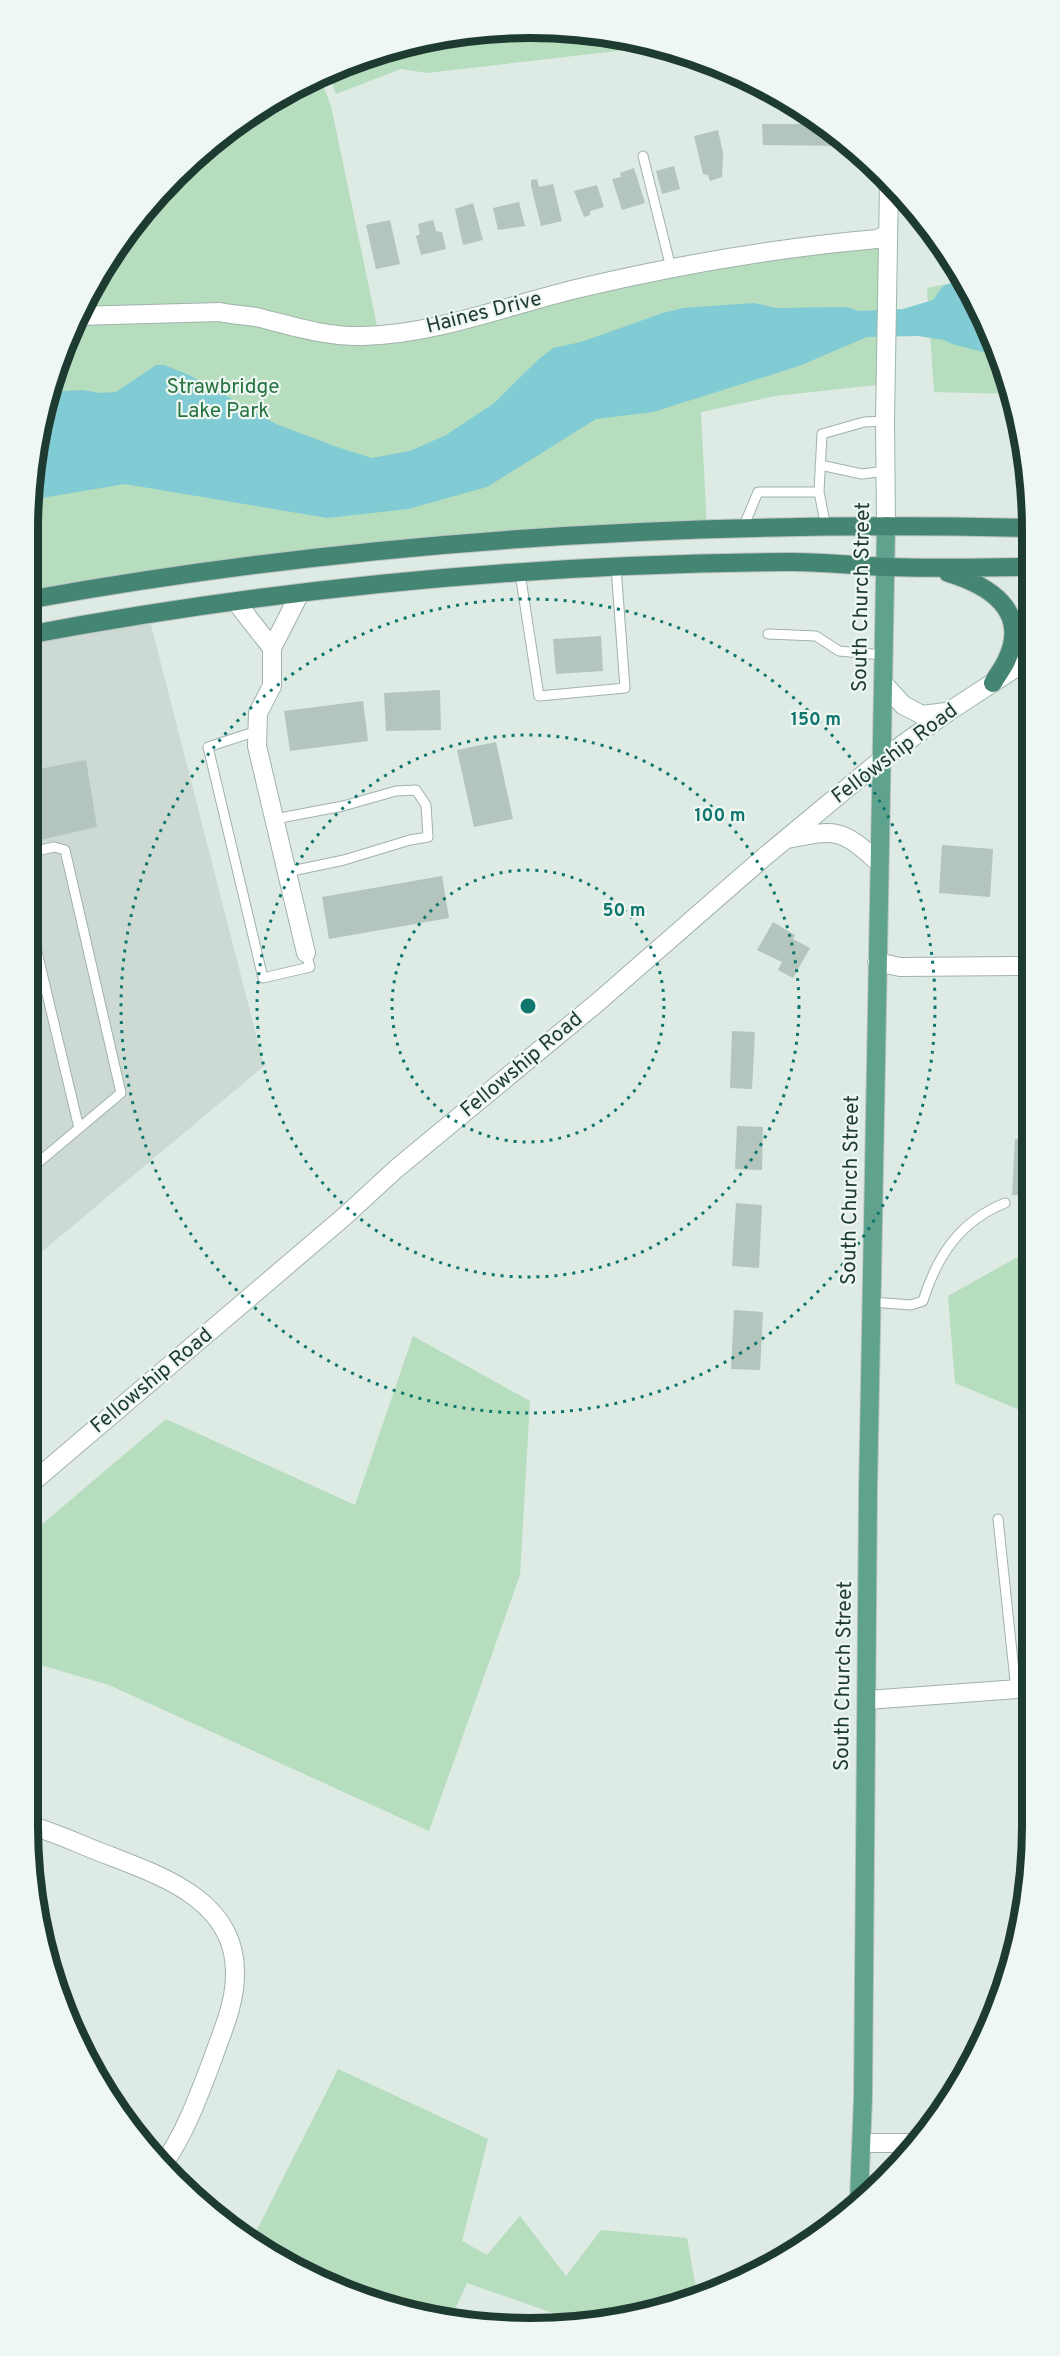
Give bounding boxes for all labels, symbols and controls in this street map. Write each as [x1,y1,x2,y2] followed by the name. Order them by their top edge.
[423,286,545,340] street label: Haines Drive
[167,374,279,425] park label: Strawbridge Lake Park
[847,502,877,692] street label: South Church Street
[826,698,964,810] street label: Fellowship Road
[791,709,841,732] text: 150 m
[694,805,746,828] text: 100 m
[602,900,646,923] text: 50 m
[518,996,538,1016] centre of rings
[455,1006,589,1124] street label: Fellowship Road
[836,1095,866,1285] street label: South Church Street
[85,1322,219,1440] street label: Fellowship Road
[829,1581,859,1771] street label: South Church Street

